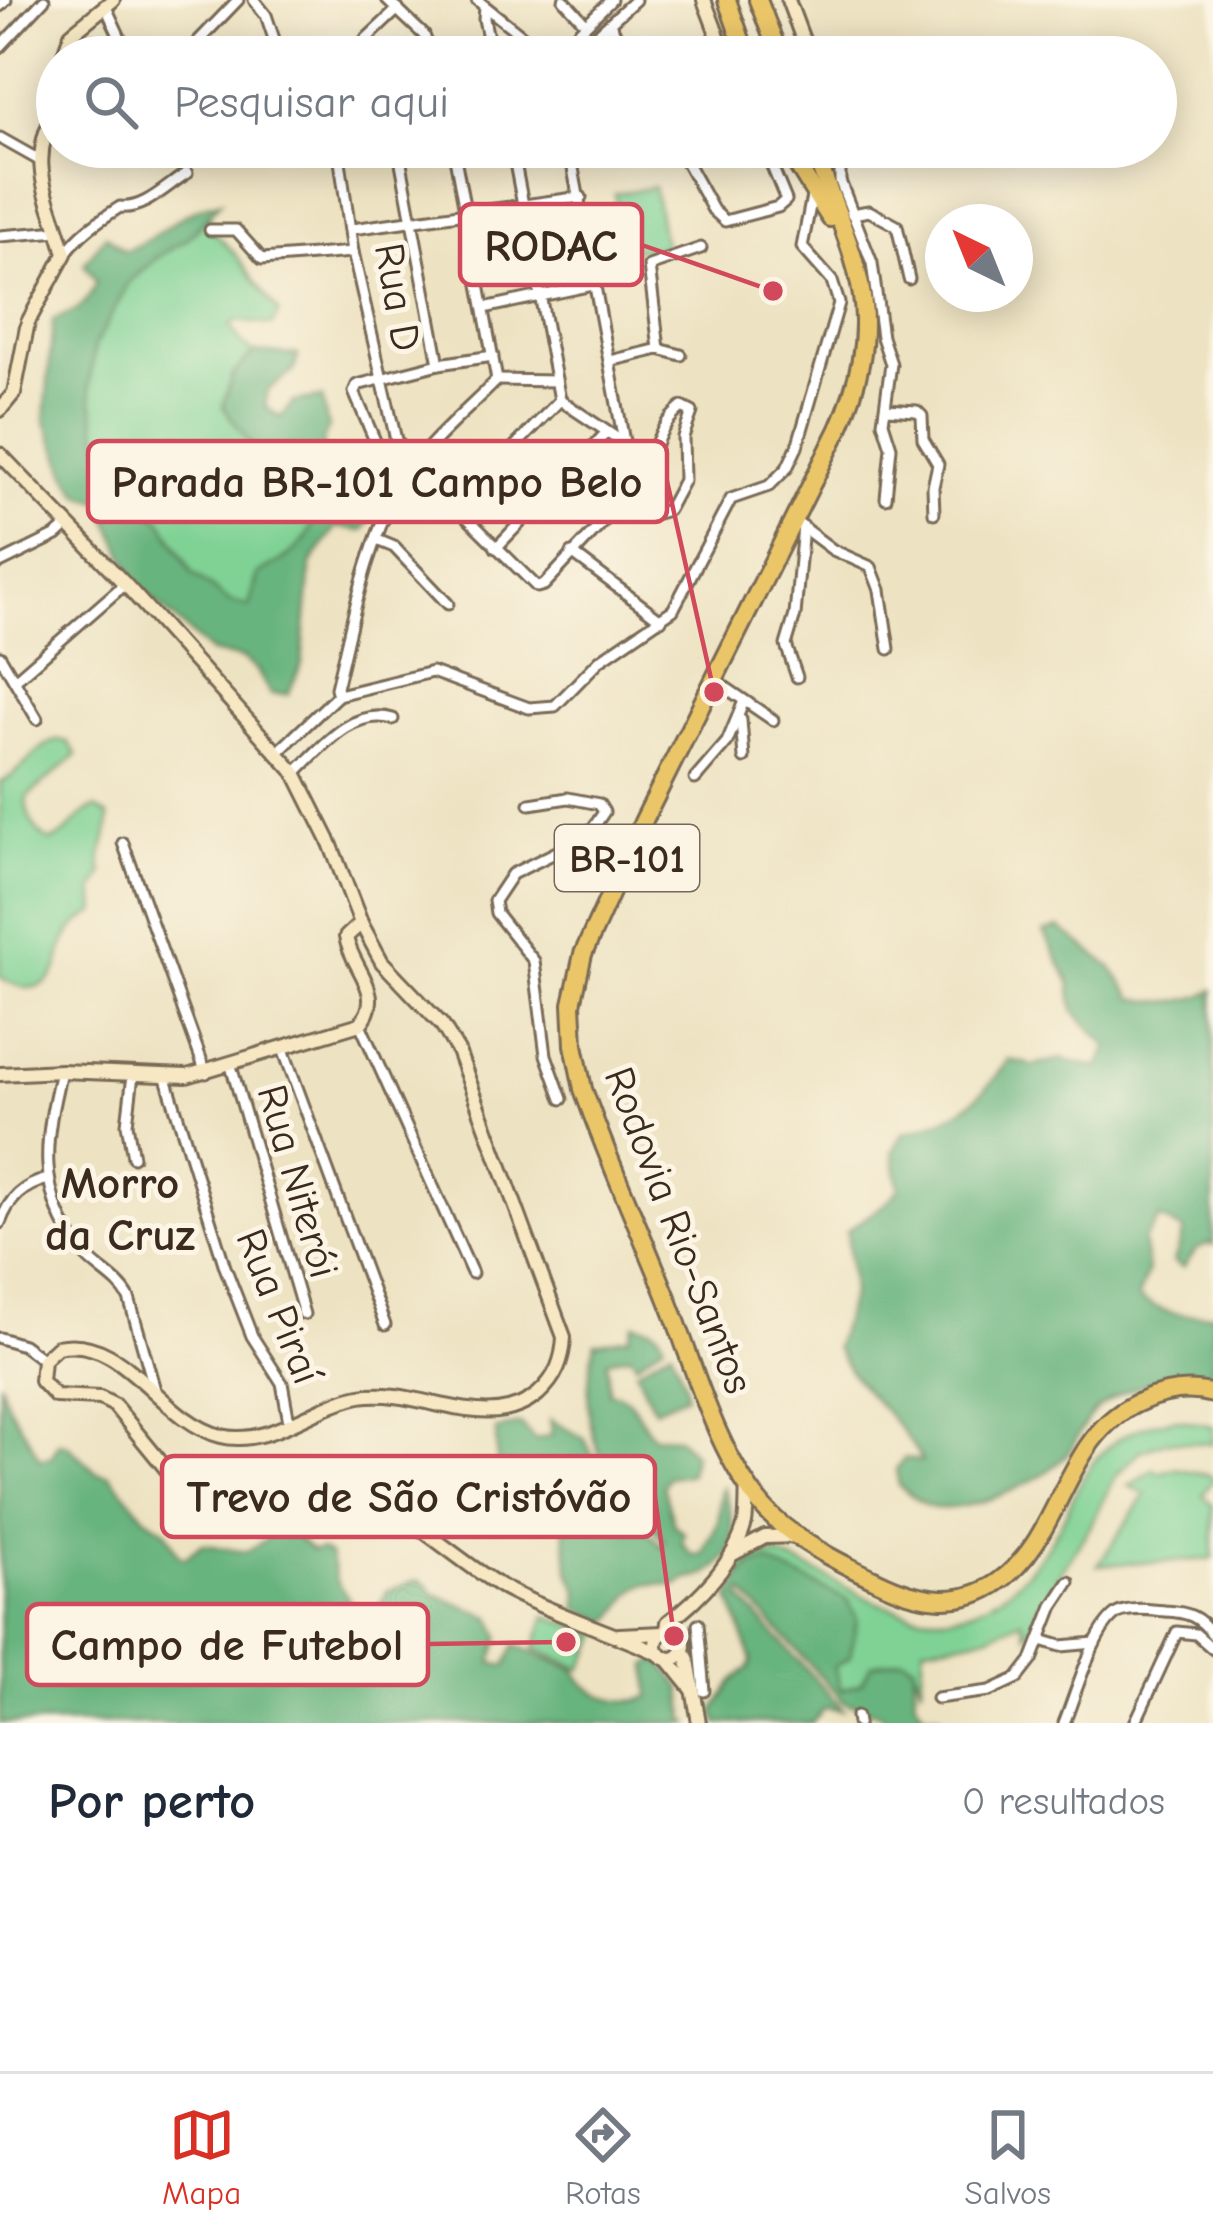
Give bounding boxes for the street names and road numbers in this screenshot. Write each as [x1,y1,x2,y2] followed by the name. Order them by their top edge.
[364,240,431,355] street label: Rua D
[555,825,699,891] road number: BR-101
[594,1060,763,1401] street label: Rodovia Rio-Santos
[247,1079,348,1284] street label: Rua Niterói
[225,1222,332,1391] street label: Rua Piraí

